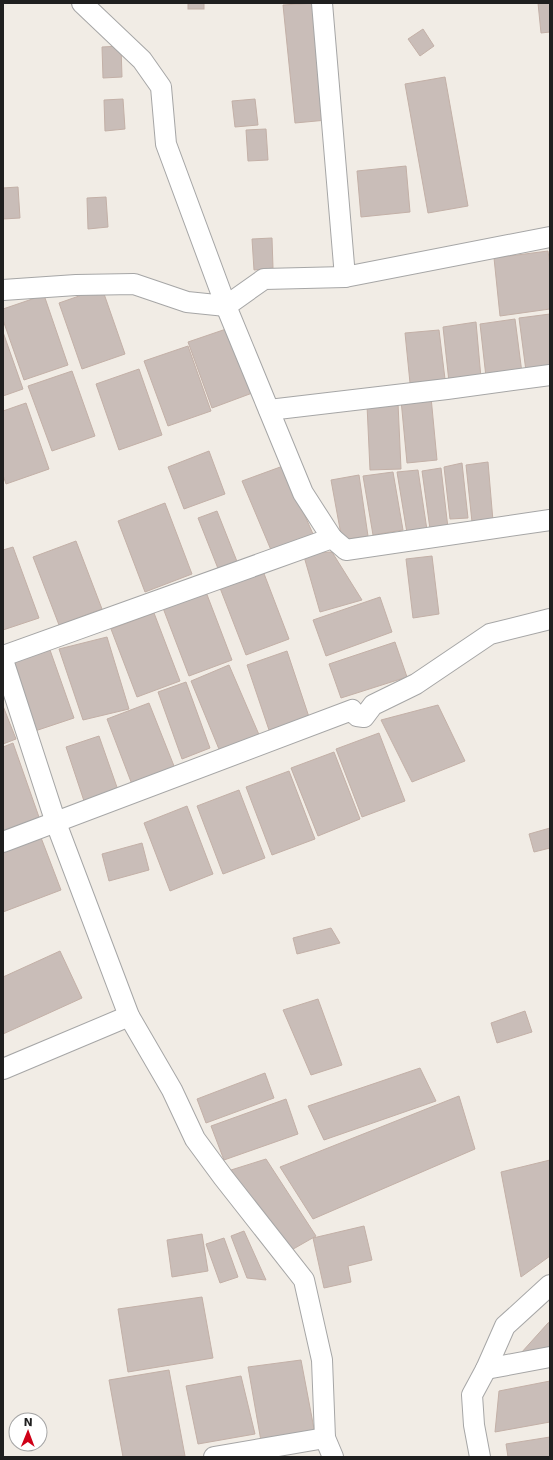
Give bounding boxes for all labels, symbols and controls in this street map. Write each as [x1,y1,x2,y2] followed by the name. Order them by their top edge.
[8,1412,48,1452] north arrow
[23,1416,33,1429] text: N

